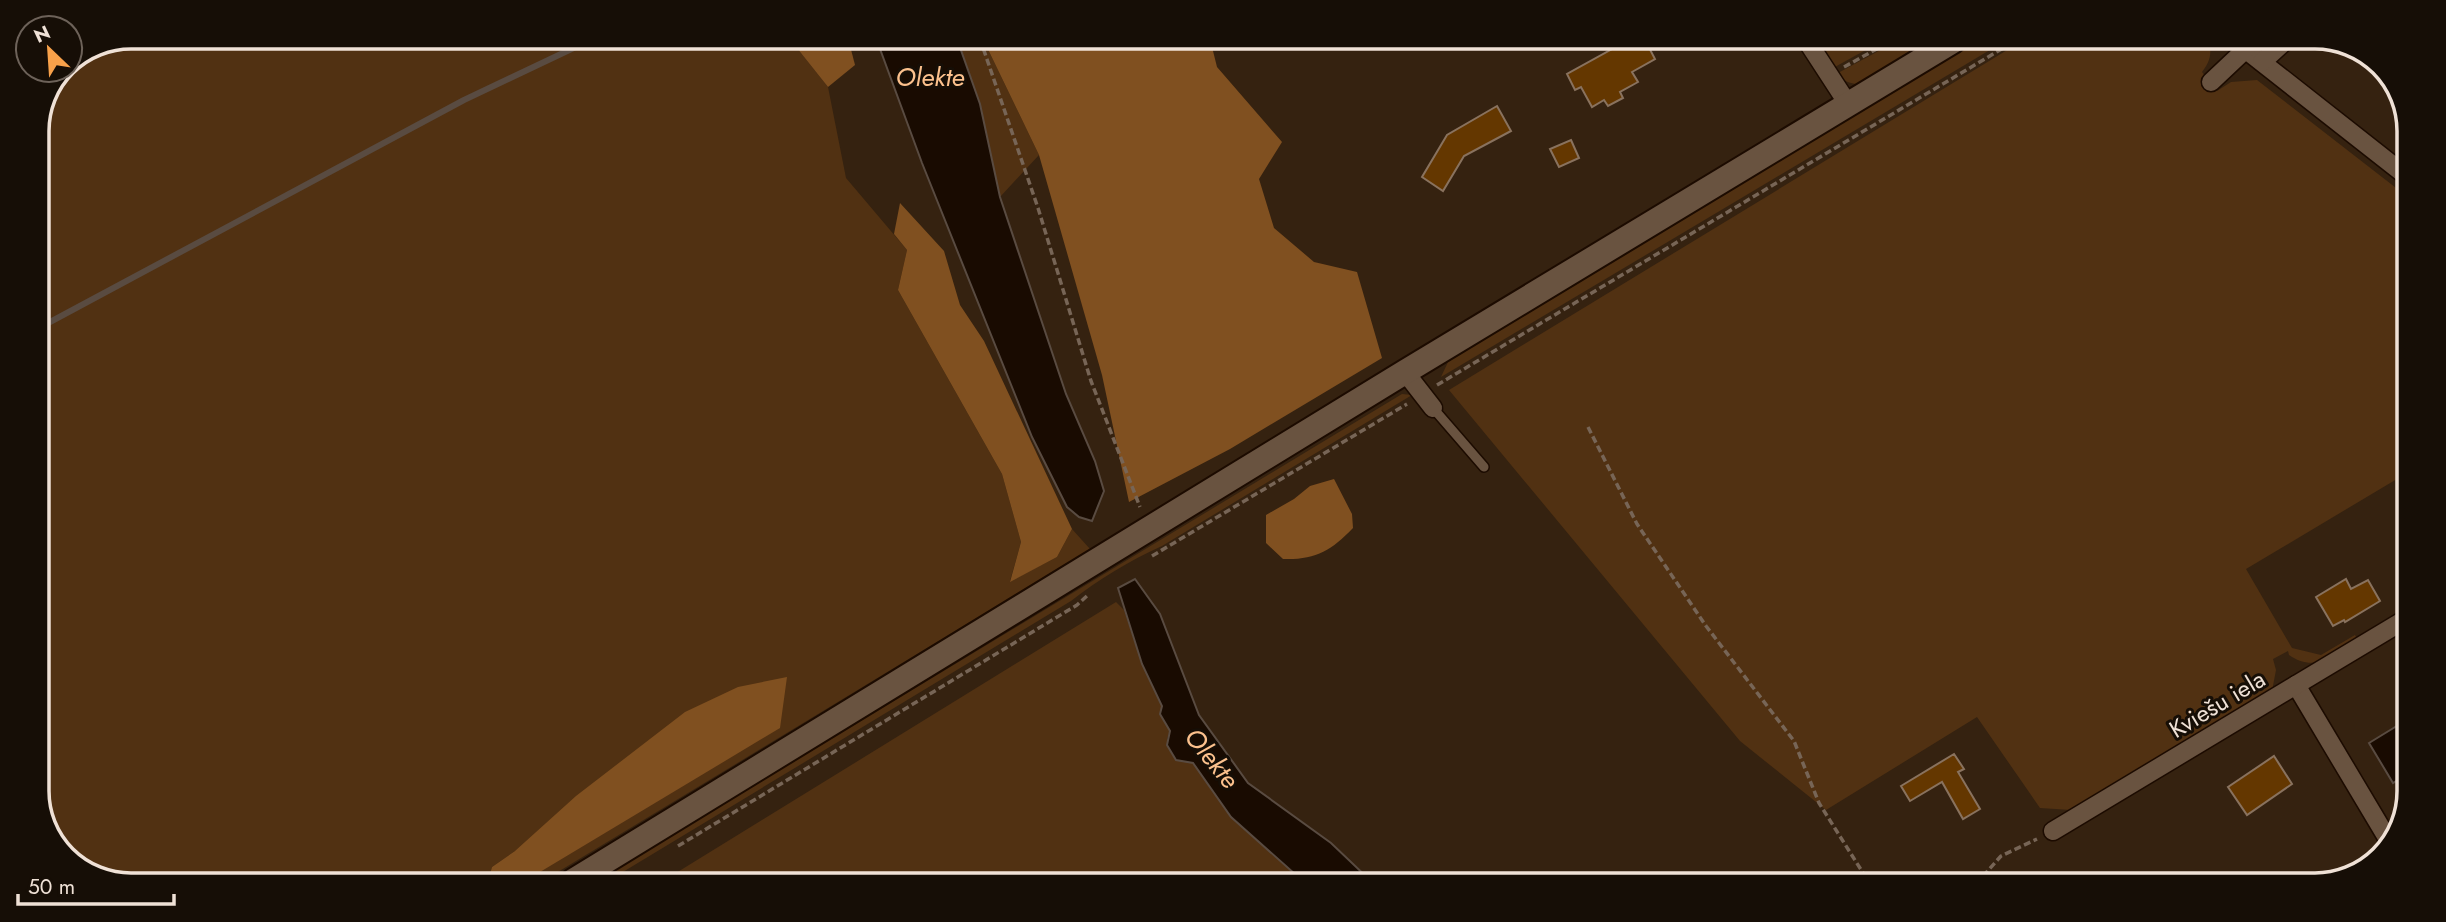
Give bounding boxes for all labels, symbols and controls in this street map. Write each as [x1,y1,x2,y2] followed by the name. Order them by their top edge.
[14,14,84,84] north arrow
[29,19,55,49] text: N
[896,58,964,96] water label: Olekte
[2162,662,2272,746] street label: Kviešu iela
[1176,719,1248,797] water label: Olekte
[18,862,173,906] scale bar
[28,872,75,902] text: 50 m

